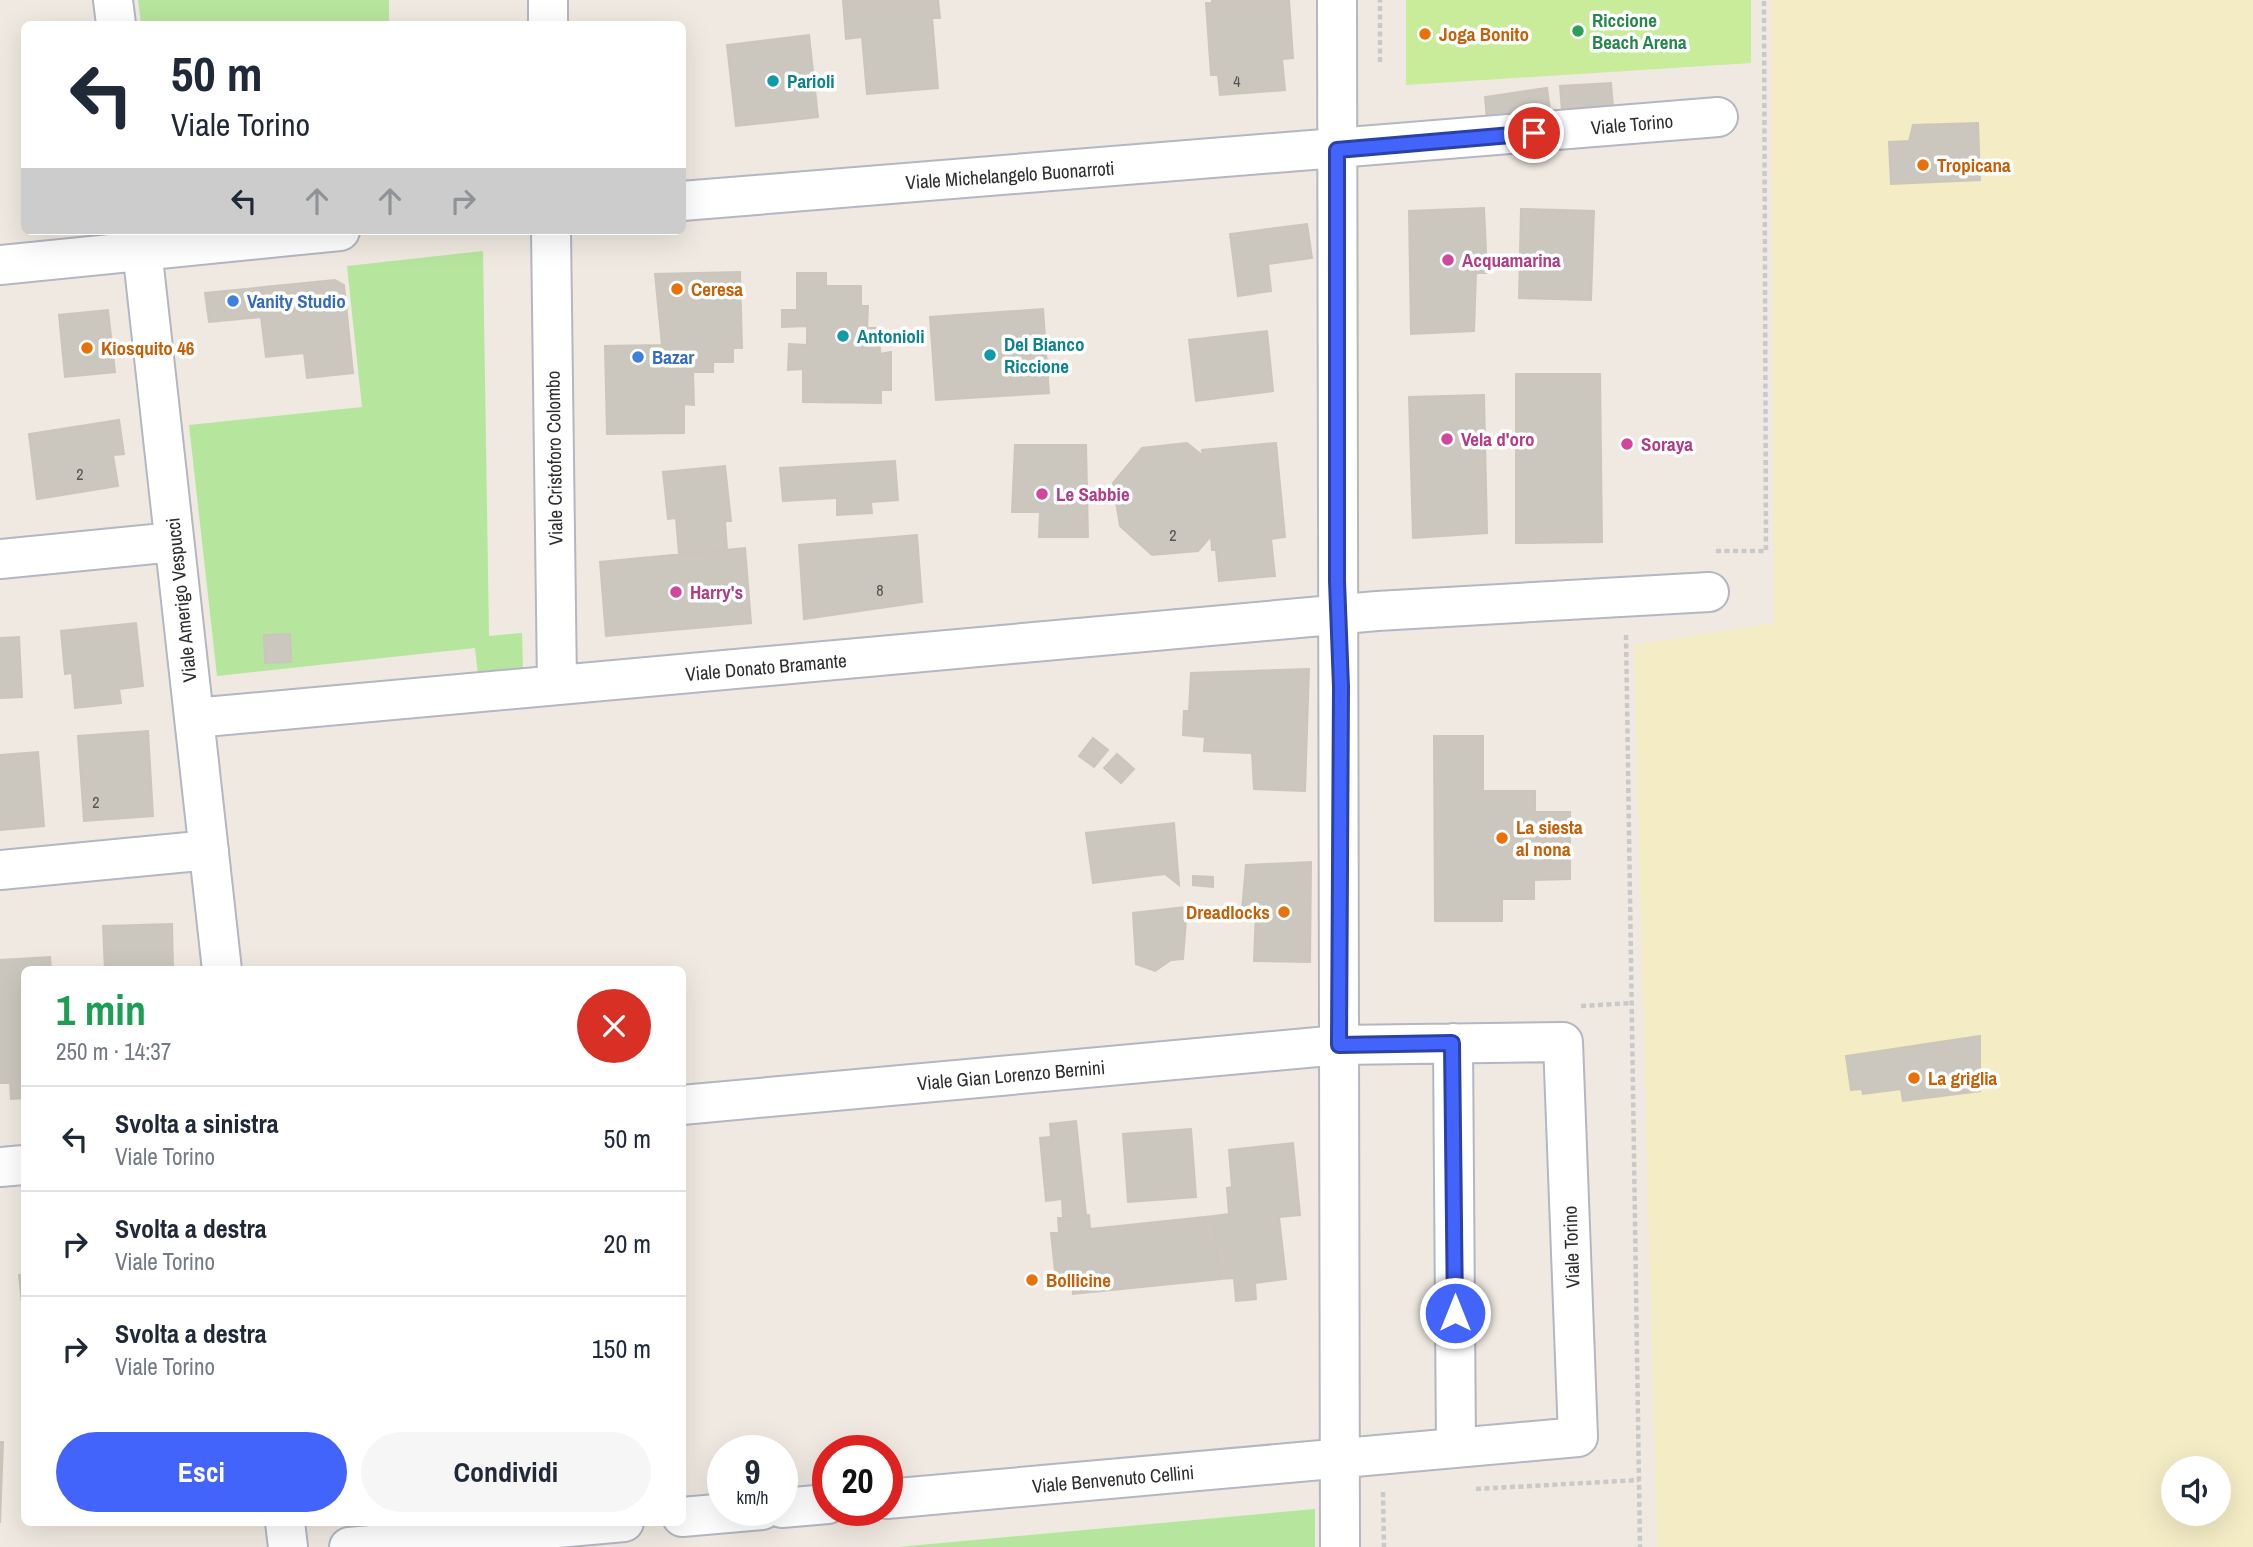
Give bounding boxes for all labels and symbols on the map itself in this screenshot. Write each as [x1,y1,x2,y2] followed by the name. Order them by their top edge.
[1592,7,1687,55] place label: Riccione Beach Arena
[1439,21,1529,47] place label: Joga Bonito
[1570,23,1586,39] marker: Riccione Beach Arena
[1417,26,1433,42] marker: Joga Bonito
[787,68,835,94] place label: Parioli
[1233,70,1241,92] house number: 4
[765,73,781,89] marker: Parioli
[1504,103,1564,163] pin
[1590,107,1674,141] street label: Viale Torino
[1937,152,2011,178] place label: Tropicana
[905,155,1115,195] street label: Viale Michelangelo Buonarroti
[1915,157,1931,173] marker: Tropicana
[1462,247,1561,273] place label: Acquamarina
[1440,252,1456,268] marker: Acquamarina
[691,276,743,302] place label: Ceresa
[669,281,685,297] marker: Ceresa
[247,288,346,314] place label: Vanity Studio
[225,293,241,309] marker: Vanity Studio
[857,323,925,349] place label: Antonioli
[835,328,851,344] marker: Antonioli
[1004,331,1085,379] place label: Del Bianco Riccione
[101,335,195,361] place label: Kiosquito 46
[79,340,95,356] marker: Kiosquito 46
[652,344,694,370] place label: Bazar
[982,347,998,363] marker: Del Bianco Riccione
[630,349,646,365] marker: Bazar
[539,370,569,546] street label: Viale Cristoforo Colombo
[1461,426,1535,452] place label: Vela d'oro
[1439,431,1455,447] marker: Vela d'oro
[1641,431,1693,457] place label: Soraya
[1619,436,1635,452] marker: Soraya
[76,463,84,485] house number: 2
[1056,481,1130,507] place label: Le Sabbie
[1034,486,1050,502] marker: Le Sabbie
[159,517,203,683] street label: Viale Amerigo Vespucci
[1169,524,1177,546] house number: 2
[690,579,743,605] place label: Harry's
[876,579,884,601] house number: 8
[668,584,684,600] marker: Harry's
[684,647,848,687] street label: Viale Donato Bramante
[92,791,100,813] house number: 2
[1516,814,1583,862] place label: La siesta al nona
[1494,830,1510,846] marker: La siesta al nona
[1186,899,1270,925] place label: Dreadlocks
[1276,904,1292,920] marker: Dreadlocks
[916,1054,1106,1096] street label: Viale Gian Lorenzo Bernini
[1928,1065,1998,1091] place label: La griglia
[1906,1070,1922,1086] marker: La griglia
[1557,1205,1585,1289] street label: Viale Torino
[1046,1267,1111,1293] place label: Bollicine
[1024,1272,1040,1288] marker: Bollicine
[1418,1276,1492,1350] position arrow
[812,1435,903,1526] speed limit sign: 20
[1031,1459,1195,1499] street label: Viale Benvenuto Cellini

